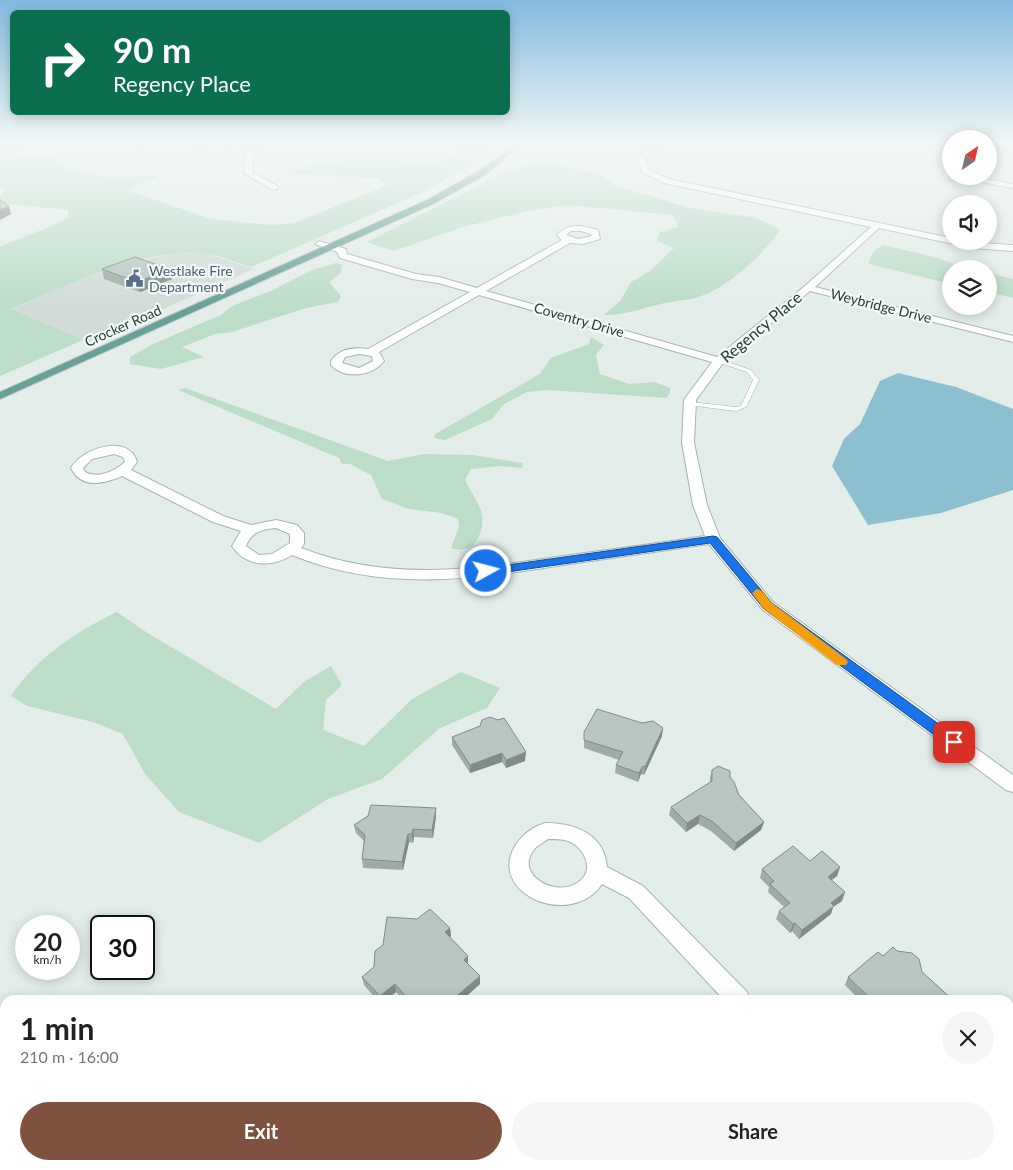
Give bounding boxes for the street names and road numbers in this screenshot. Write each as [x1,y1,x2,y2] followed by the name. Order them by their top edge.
[829,285,934,326] street label: Weybridge Drive
[716,287,805,366] street label: Regency Place
[532,299,626,341] street label: Coventry Drive
[82,301,164,350] street label: Crocker Road

